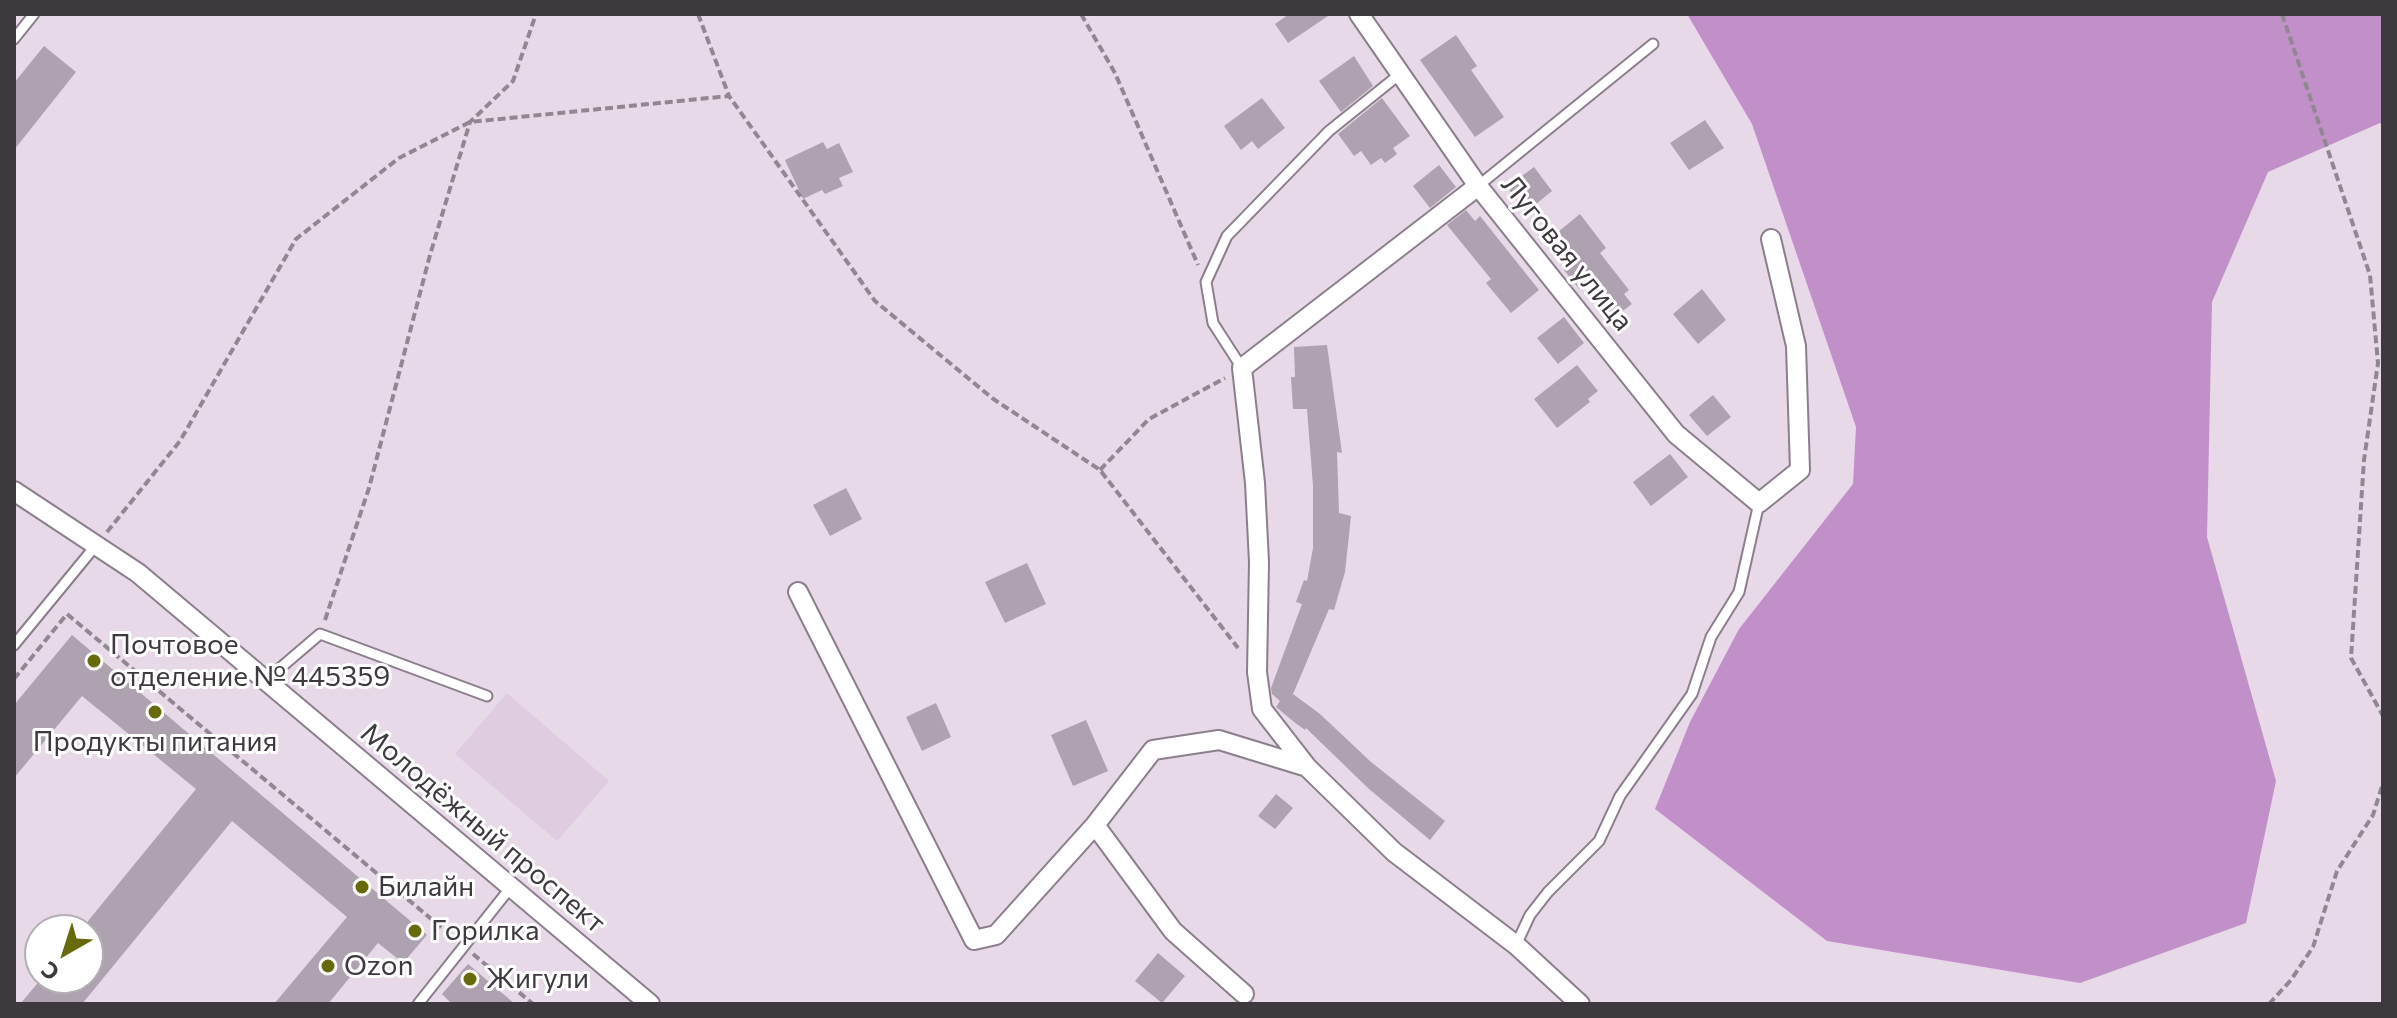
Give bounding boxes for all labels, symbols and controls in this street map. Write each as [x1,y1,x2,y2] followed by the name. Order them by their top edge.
[1494,168,1640,338] street label: Луговая улица
[110,628,390,694] place label: Почтовое отделение № 445359
[85,652,103,670] marker: Почтовое отделение № 445359
[146,703,164,721] marker: Продукты питания
[354,716,612,940] street label: Молодёжный проспект
[33,725,277,759] place label: Продукты питания
[378,870,474,904] place label: Билайн
[353,878,371,896] marker: Билайн
[24,914,104,994] north arrow
[431,914,539,948] place label: Горилка
[406,922,424,940] marker: Горилка
[344,949,414,983] place label: Ozon
[36,956,64,987] text: С
[319,957,337,975] marker: Ozon
[486,962,589,996] place label: Жигули
[461,970,479,988] marker: Жигули

